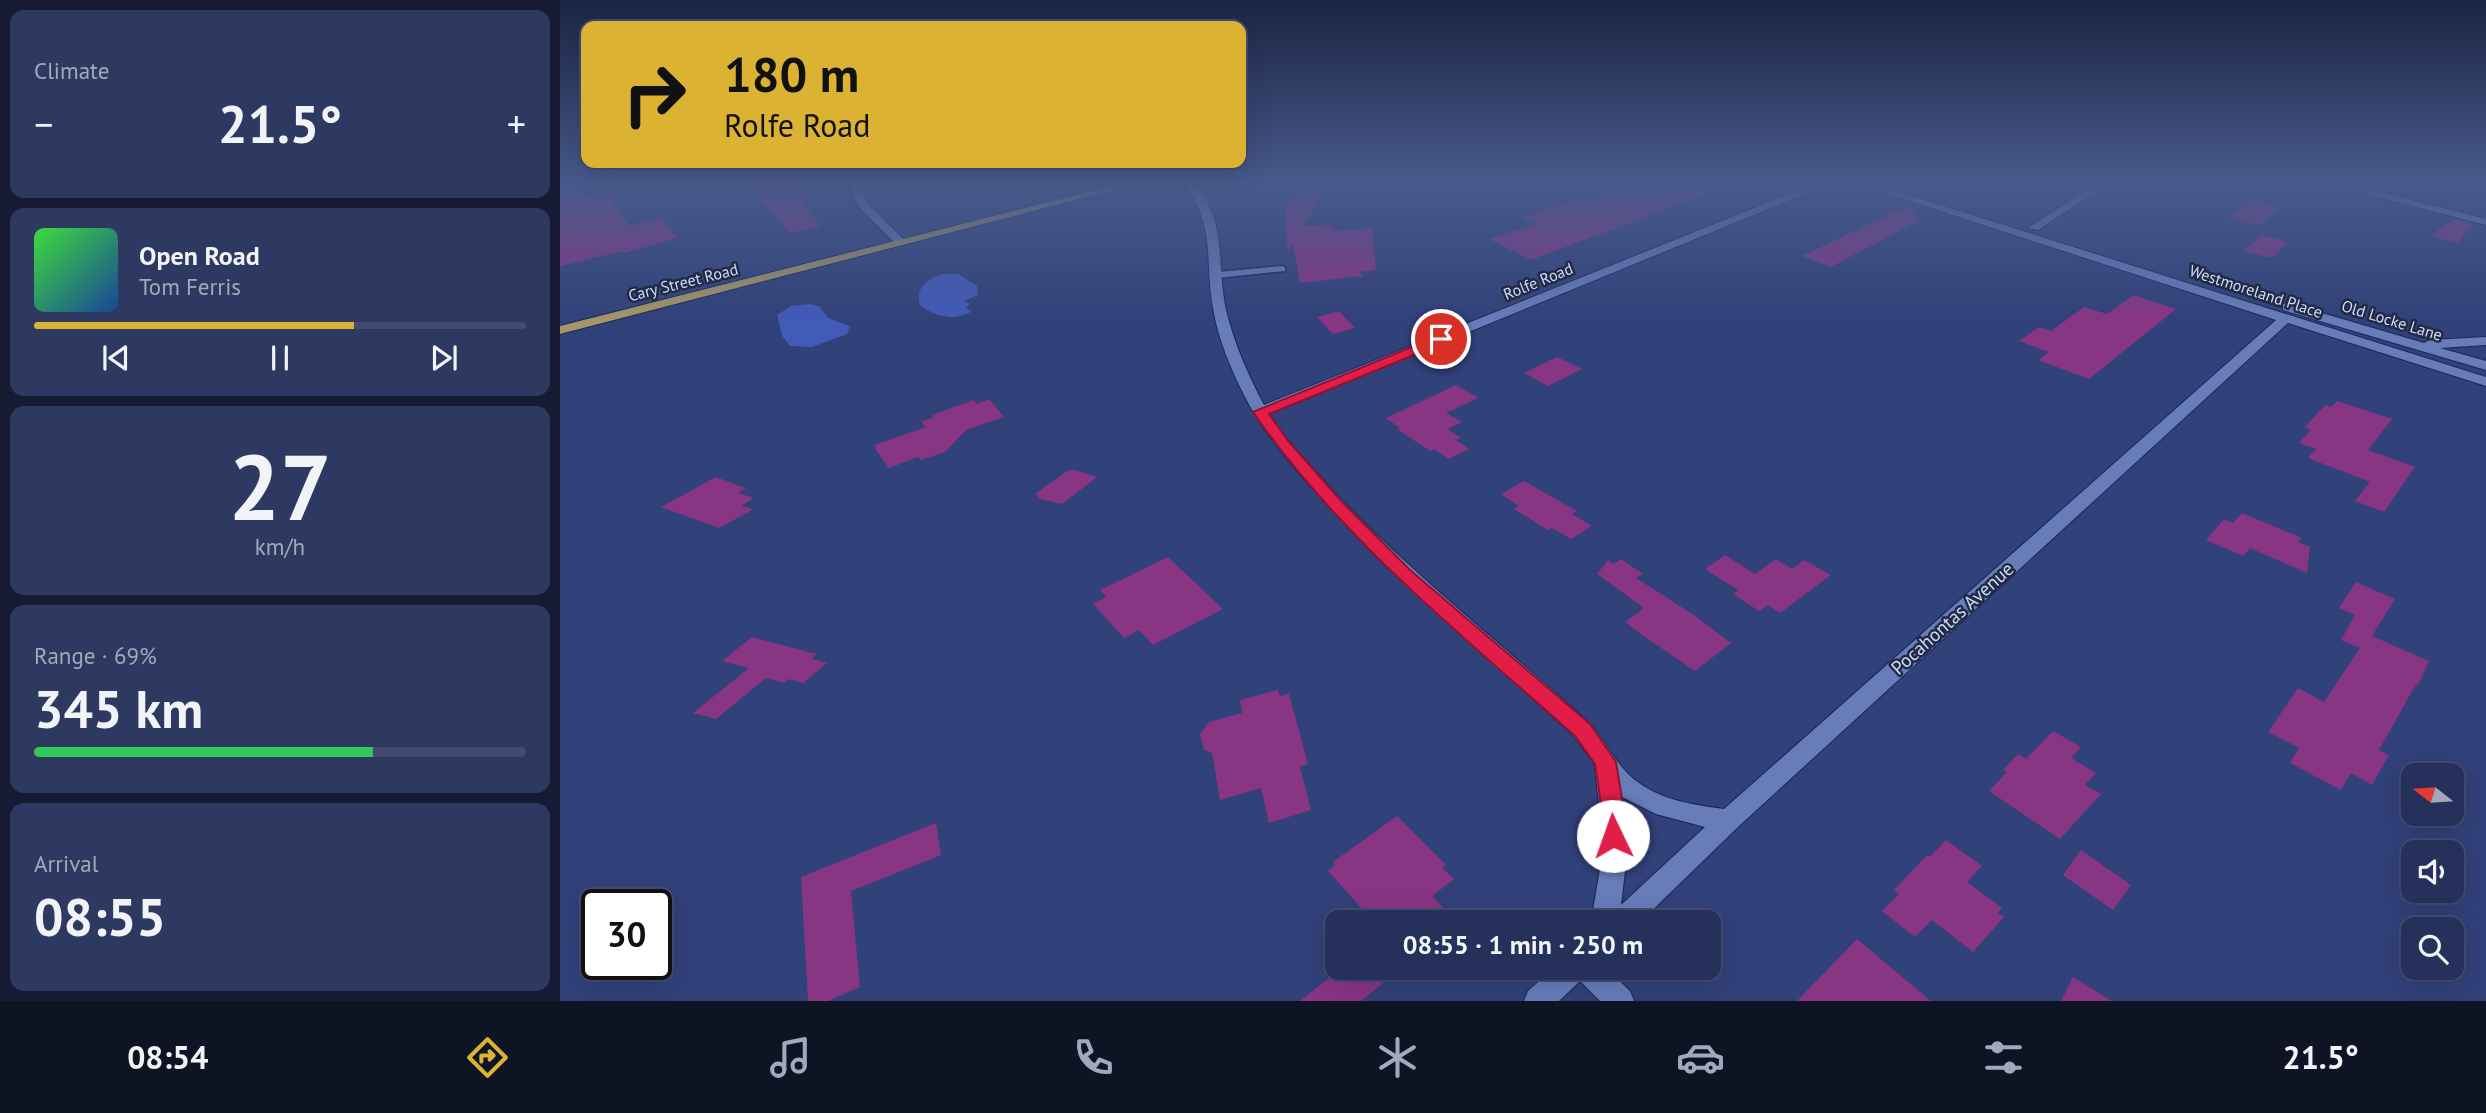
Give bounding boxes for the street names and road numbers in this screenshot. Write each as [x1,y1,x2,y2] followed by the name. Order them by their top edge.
[1500,258,1576,304] street label: Rolfe Road
[626,259,740,305] street label: Cary Street Road
[2187,260,2325,322] street label: Westmoreland Place
[2339,295,2445,345] street label: Old Locke Lane
[1886,557,2018,679] street label: Pocahontas Avenue

